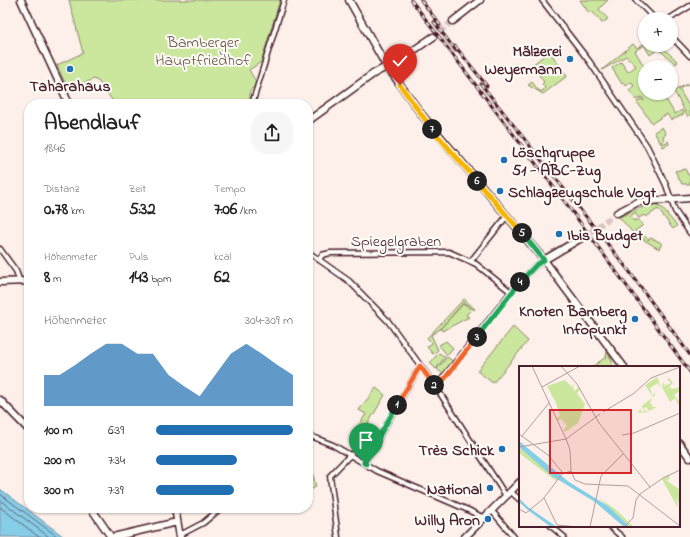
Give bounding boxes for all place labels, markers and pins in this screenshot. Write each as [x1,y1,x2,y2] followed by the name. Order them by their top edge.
[485,40,562,83] place label: Mälzerei Weyermann
[383,44,417,85] pin
[565,54,575,64] marker: Mälzerei Weyermann
[65,64,75,74] marker: Taharahaus
[29,75,111,99] place label: Taharahaus
[422,119,442,139] pin: 7
[512,141,601,184] place label: Löschgruppe 51 - ABC-Zug
[499,155,509,165] marker: Löschgruppe 51 - ABC-Zug
[467,171,487,191] pin: 6
[508,181,657,206] place label: Schlagzeugschule Vogt
[495,186,505,196] marker: Schlagzeugschule Vogt
[512,223,532,243] pin: 5
[567,224,643,249] place label: Ibis Budget
[554,229,564,239] marker: Ibis Budget
[510,272,530,292] pin: 4
[519,300,628,342] place label: Knoten Bamberg Infopunkt
[630,314,640,324] marker: Knoten Bamberg Infopunkt
[467,327,487,347] pin: 3
[424,375,444,395] pin: 2
[387,395,407,415] pin: 1
[349,423,383,464] pin
[419,439,495,463] place label: Très Schick
[497,444,507,454] marker: Très Schick
[427,478,482,502] place label: National
[485,483,495,493] marker: National
[415,509,480,534] place label: Willy Aron
[483,514,493,524] marker: Willy Aron

